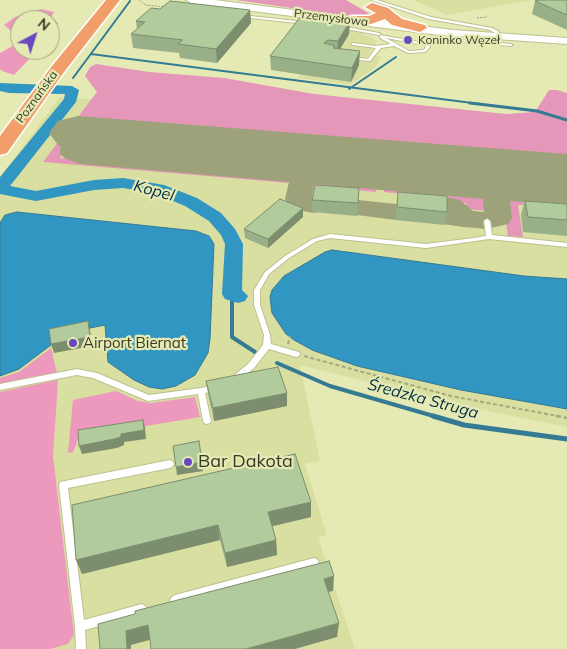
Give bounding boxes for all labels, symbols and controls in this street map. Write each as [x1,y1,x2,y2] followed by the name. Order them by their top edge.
[293,6,369,30] street label: Przemysłowa
[10,10,60,60] north arrow
[34,14,54,35] text: N
[418,33,500,47] place label: Koninko Węzeł
[402,34,414,46] marker: Koninko Węzeł
[13,68,61,126] street label: Poznańska
[132,176,176,206] water label: Kopel
[83,334,186,352] place label: Airport Biernat
[67,337,79,349] marker: Airport Biernat
[365,375,481,423] water label: Średzka Struga
[198,451,293,473] place label: Bar Dakota
[182,456,194,468] marker: Bar Dakota

